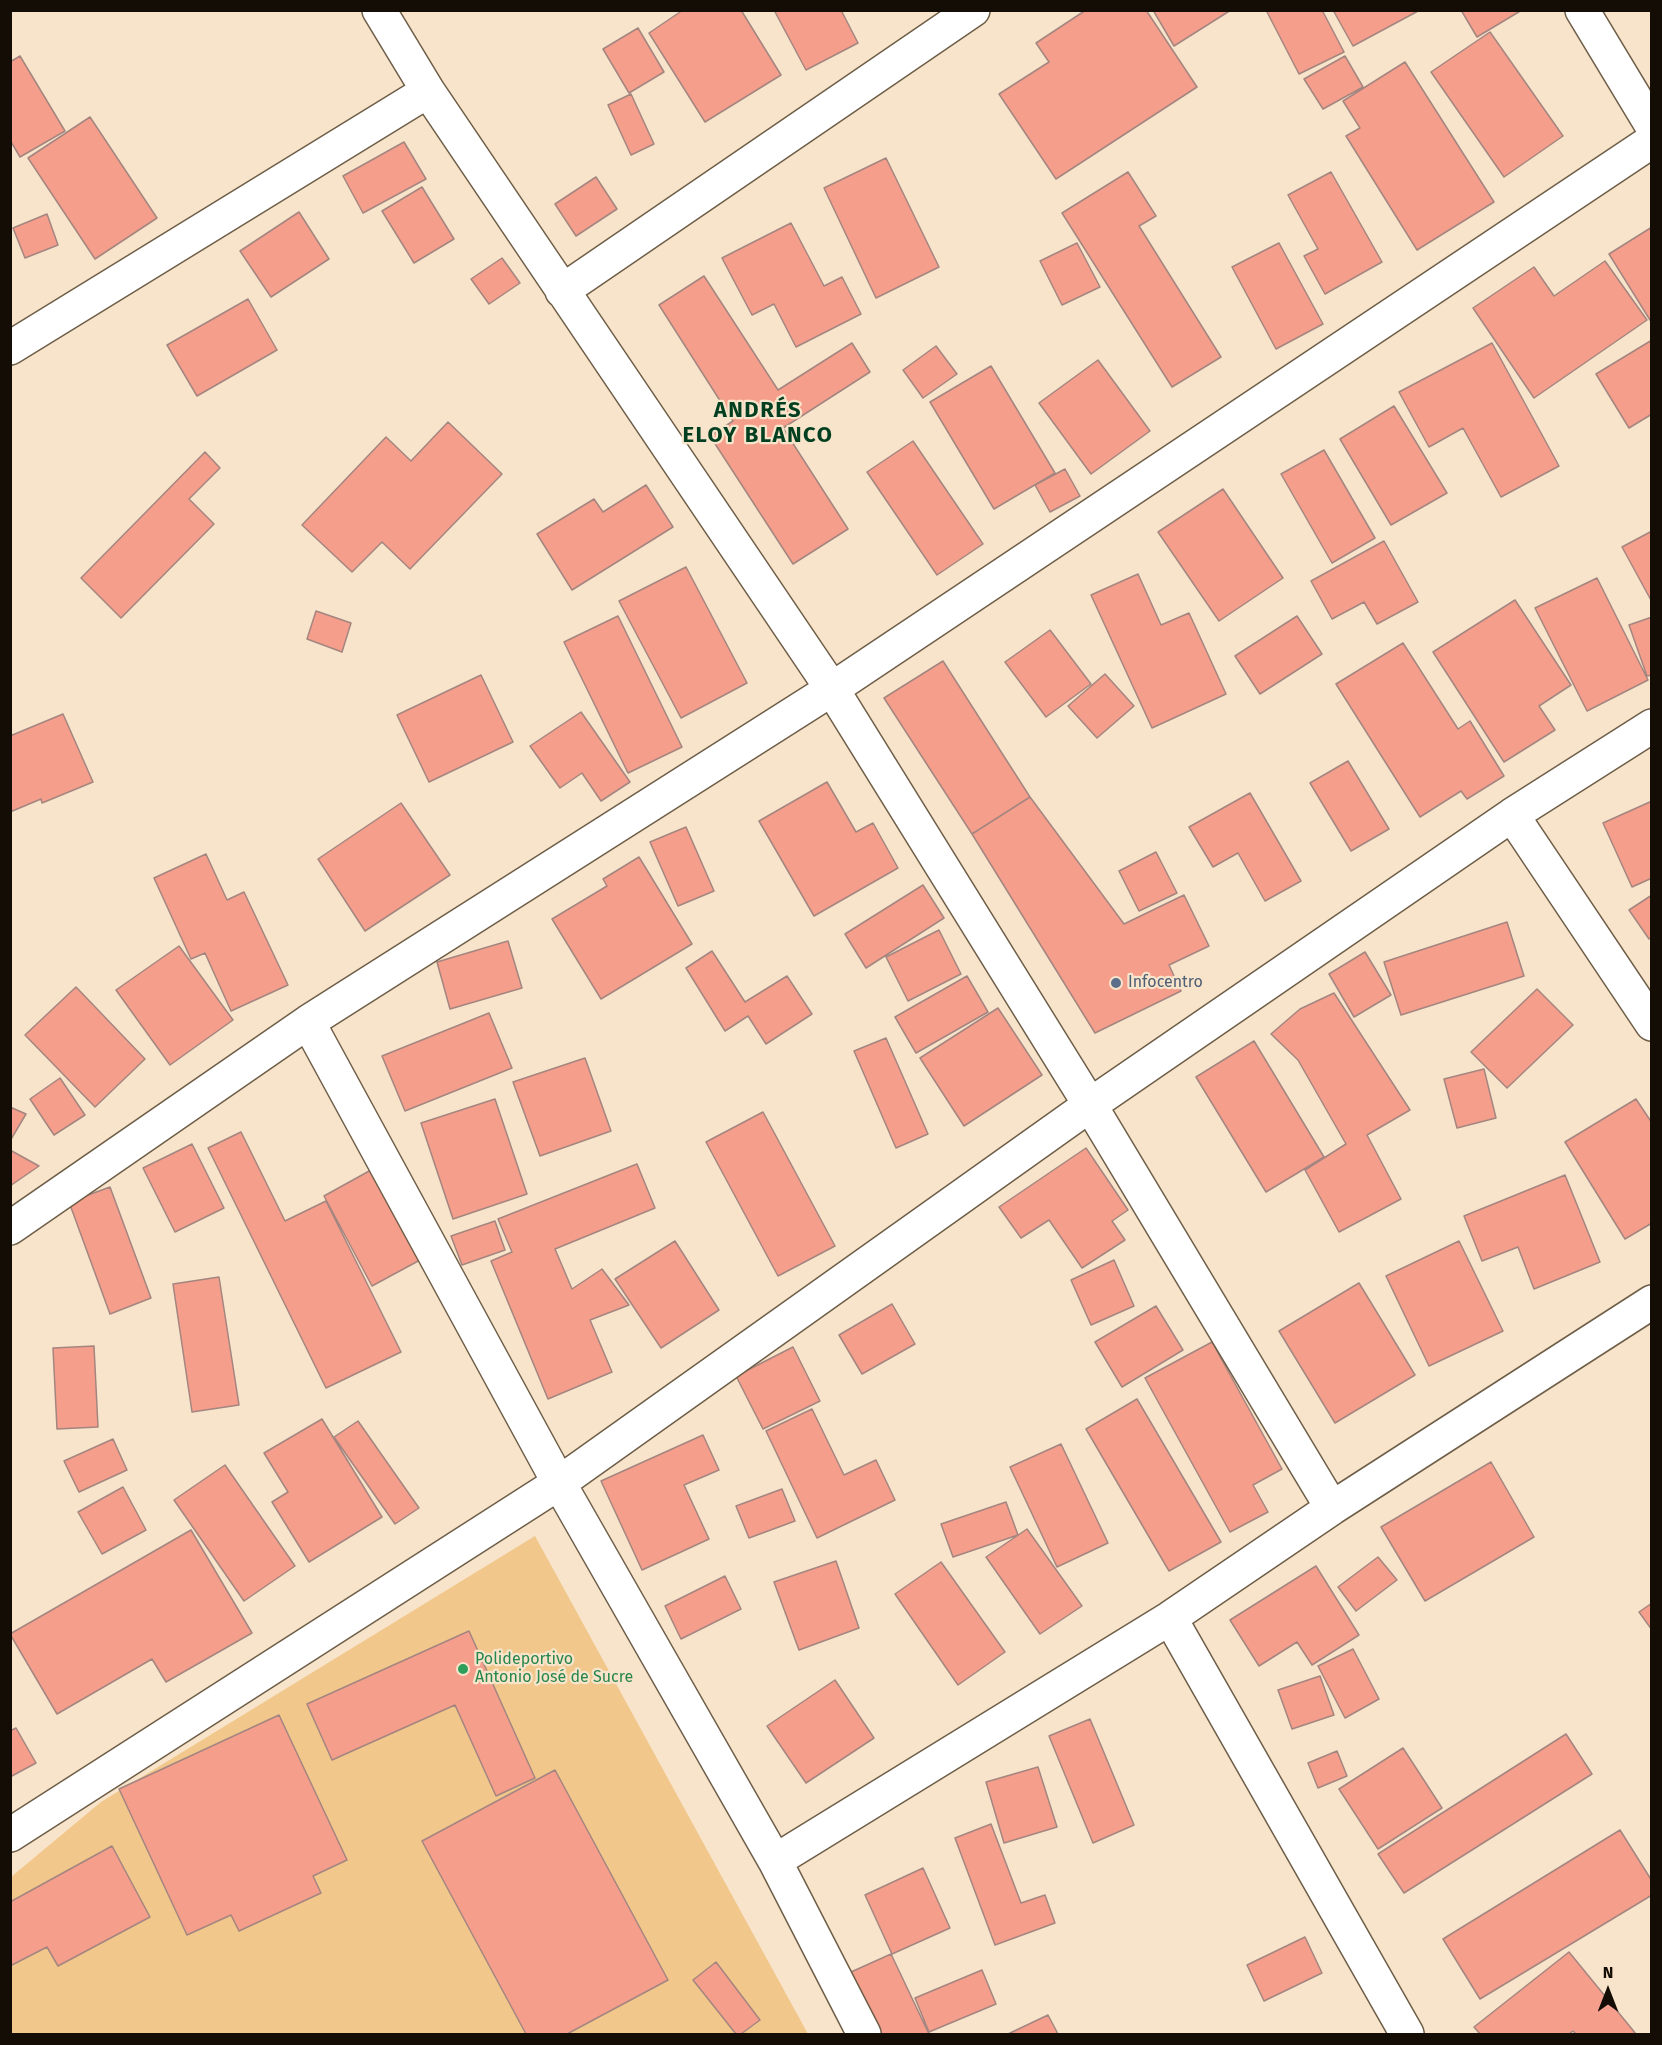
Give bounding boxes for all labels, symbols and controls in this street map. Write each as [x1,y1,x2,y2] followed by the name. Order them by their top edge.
[683,398,833,450] district label: ANDRÉS ELOY BLANCO
[1128,973,1203,993] place label: Infocentro
[1109,976,1123,990] marker: Infocentro
[475,1650,633,1688] place label: Polideportivo Antonio José de Sucre
[456,1662,470,1676] marker: Polideportivo Antonio José de Sucre
[1578,1961,1638,2021] north arrow
[1603,1963,1613,1982] text: N

